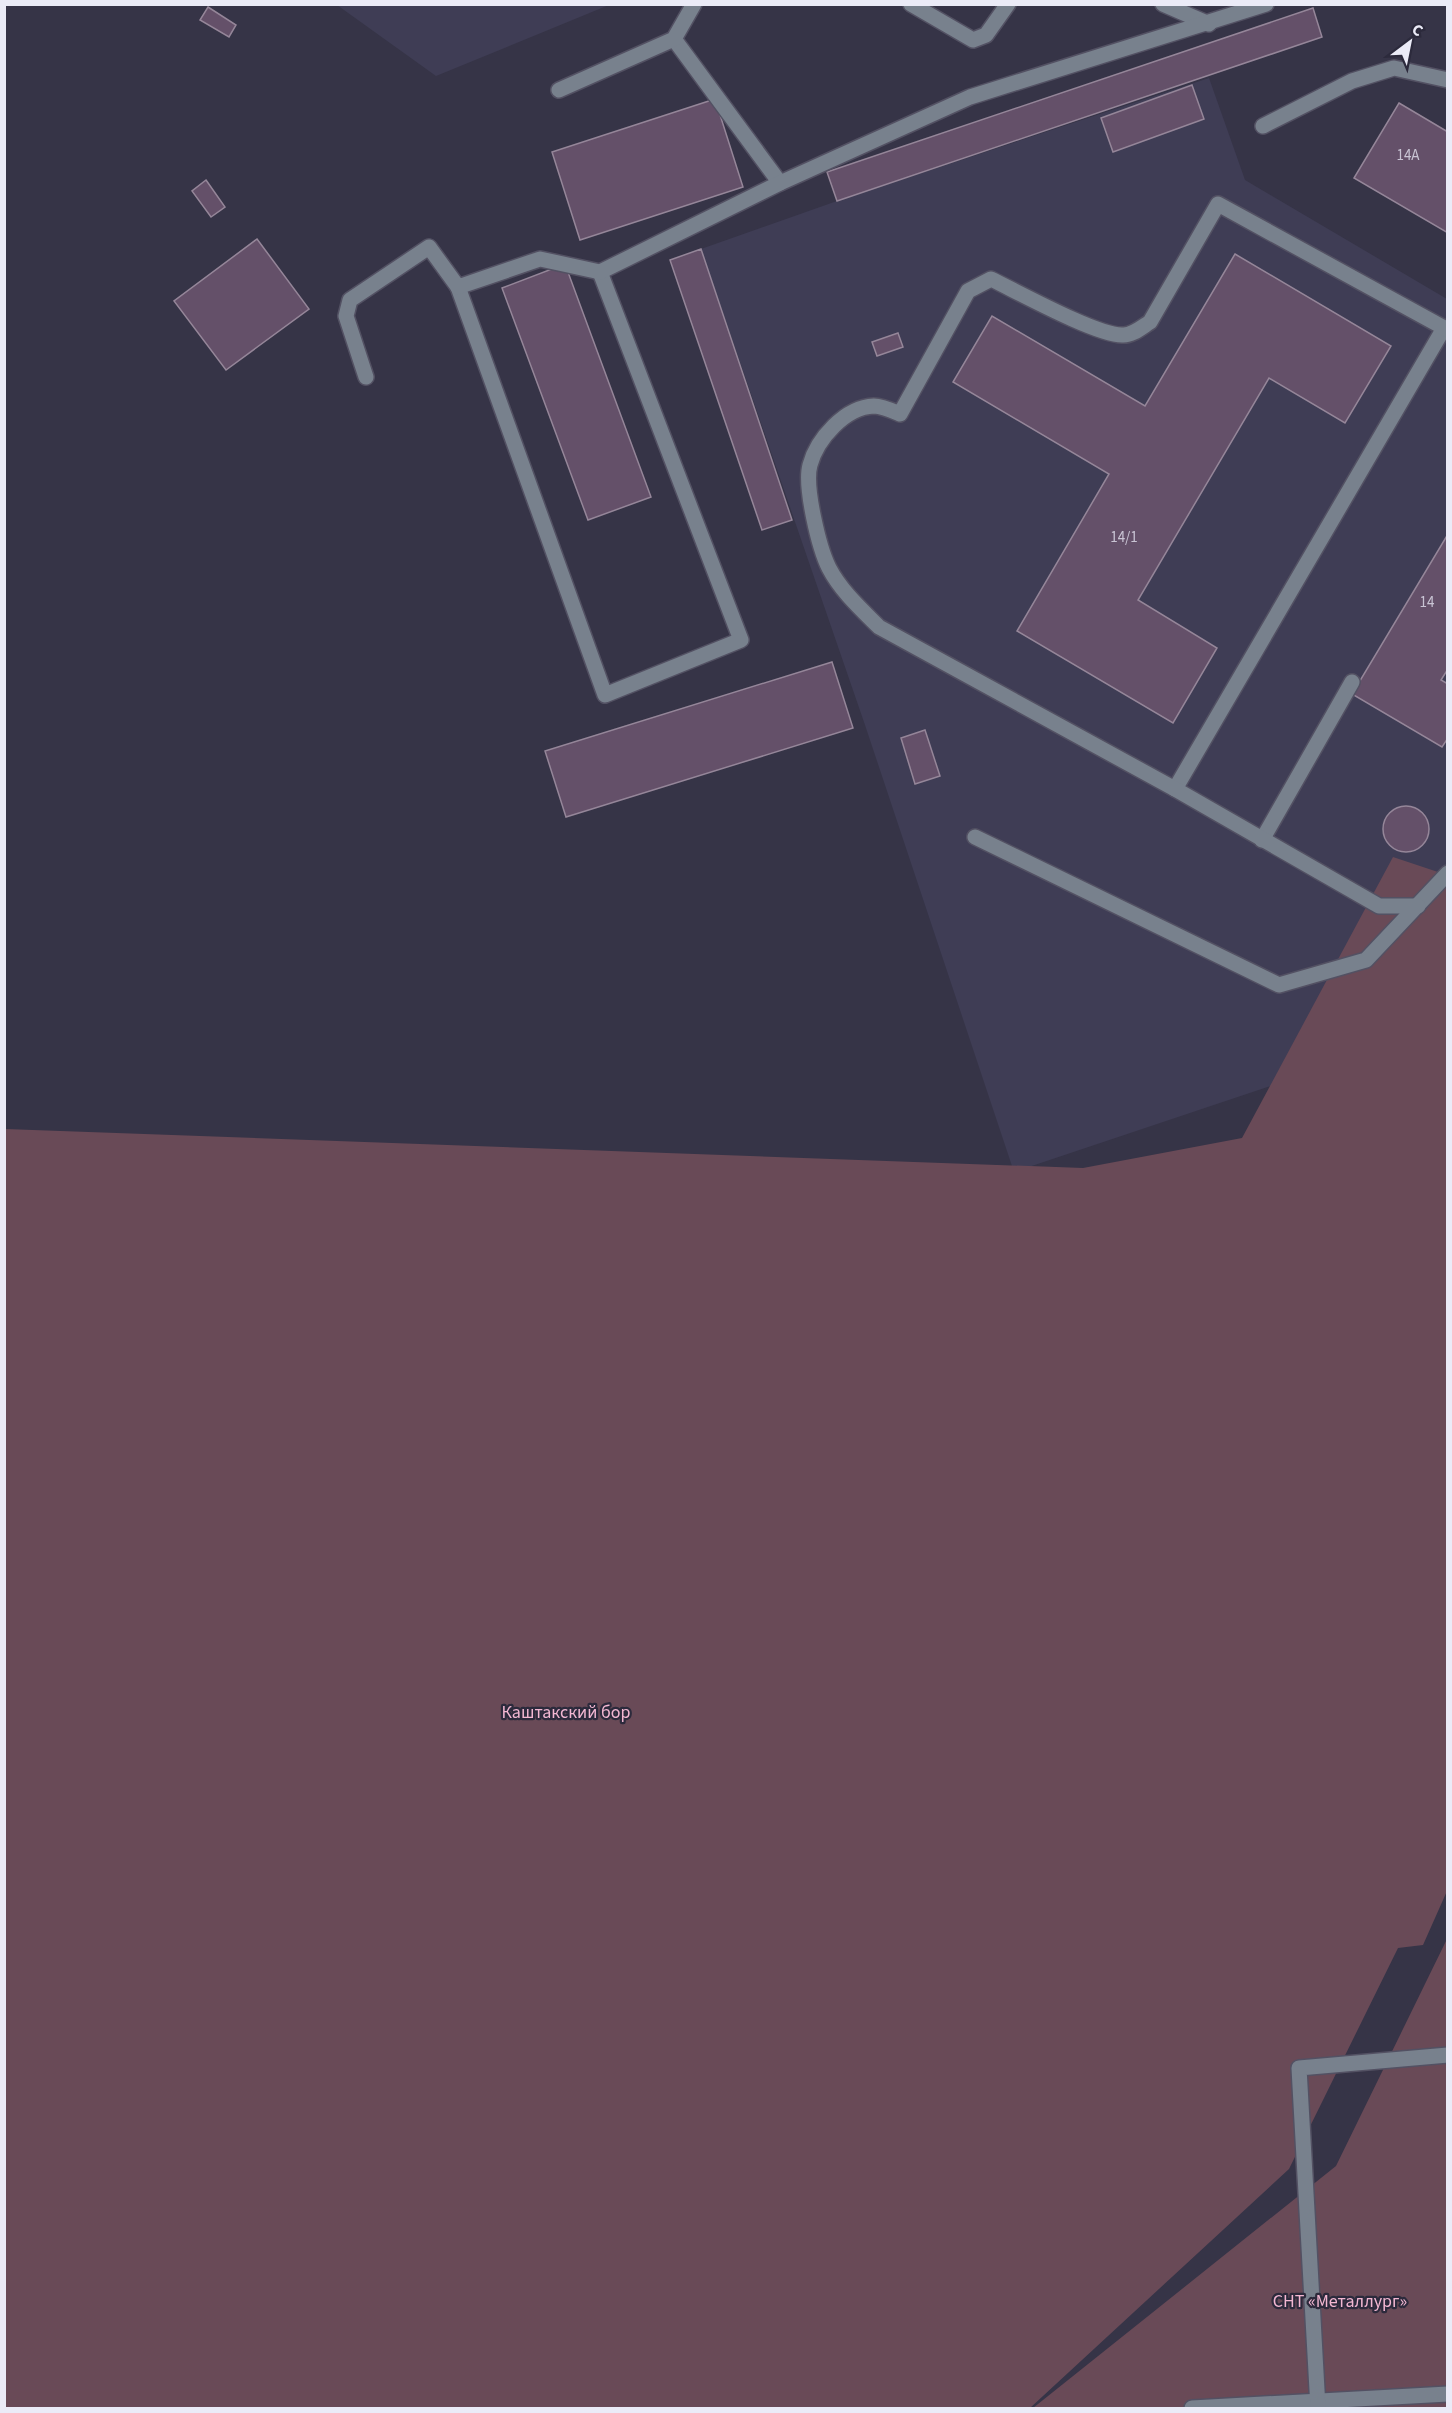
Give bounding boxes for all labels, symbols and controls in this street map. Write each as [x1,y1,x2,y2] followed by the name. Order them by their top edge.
[1380,12,1440,72] north arrow
[1408,18,1427,42] text: С
[1396,145,1420,166] house number: 14А
[1110,527,1138,548] house number: 14/1
[1420,592,1435,613] house number: 14
[501,1700,631,1725] park label: Каштакский бор
[1273,2289,1407,2314] park label: СНТ «Металлург»

